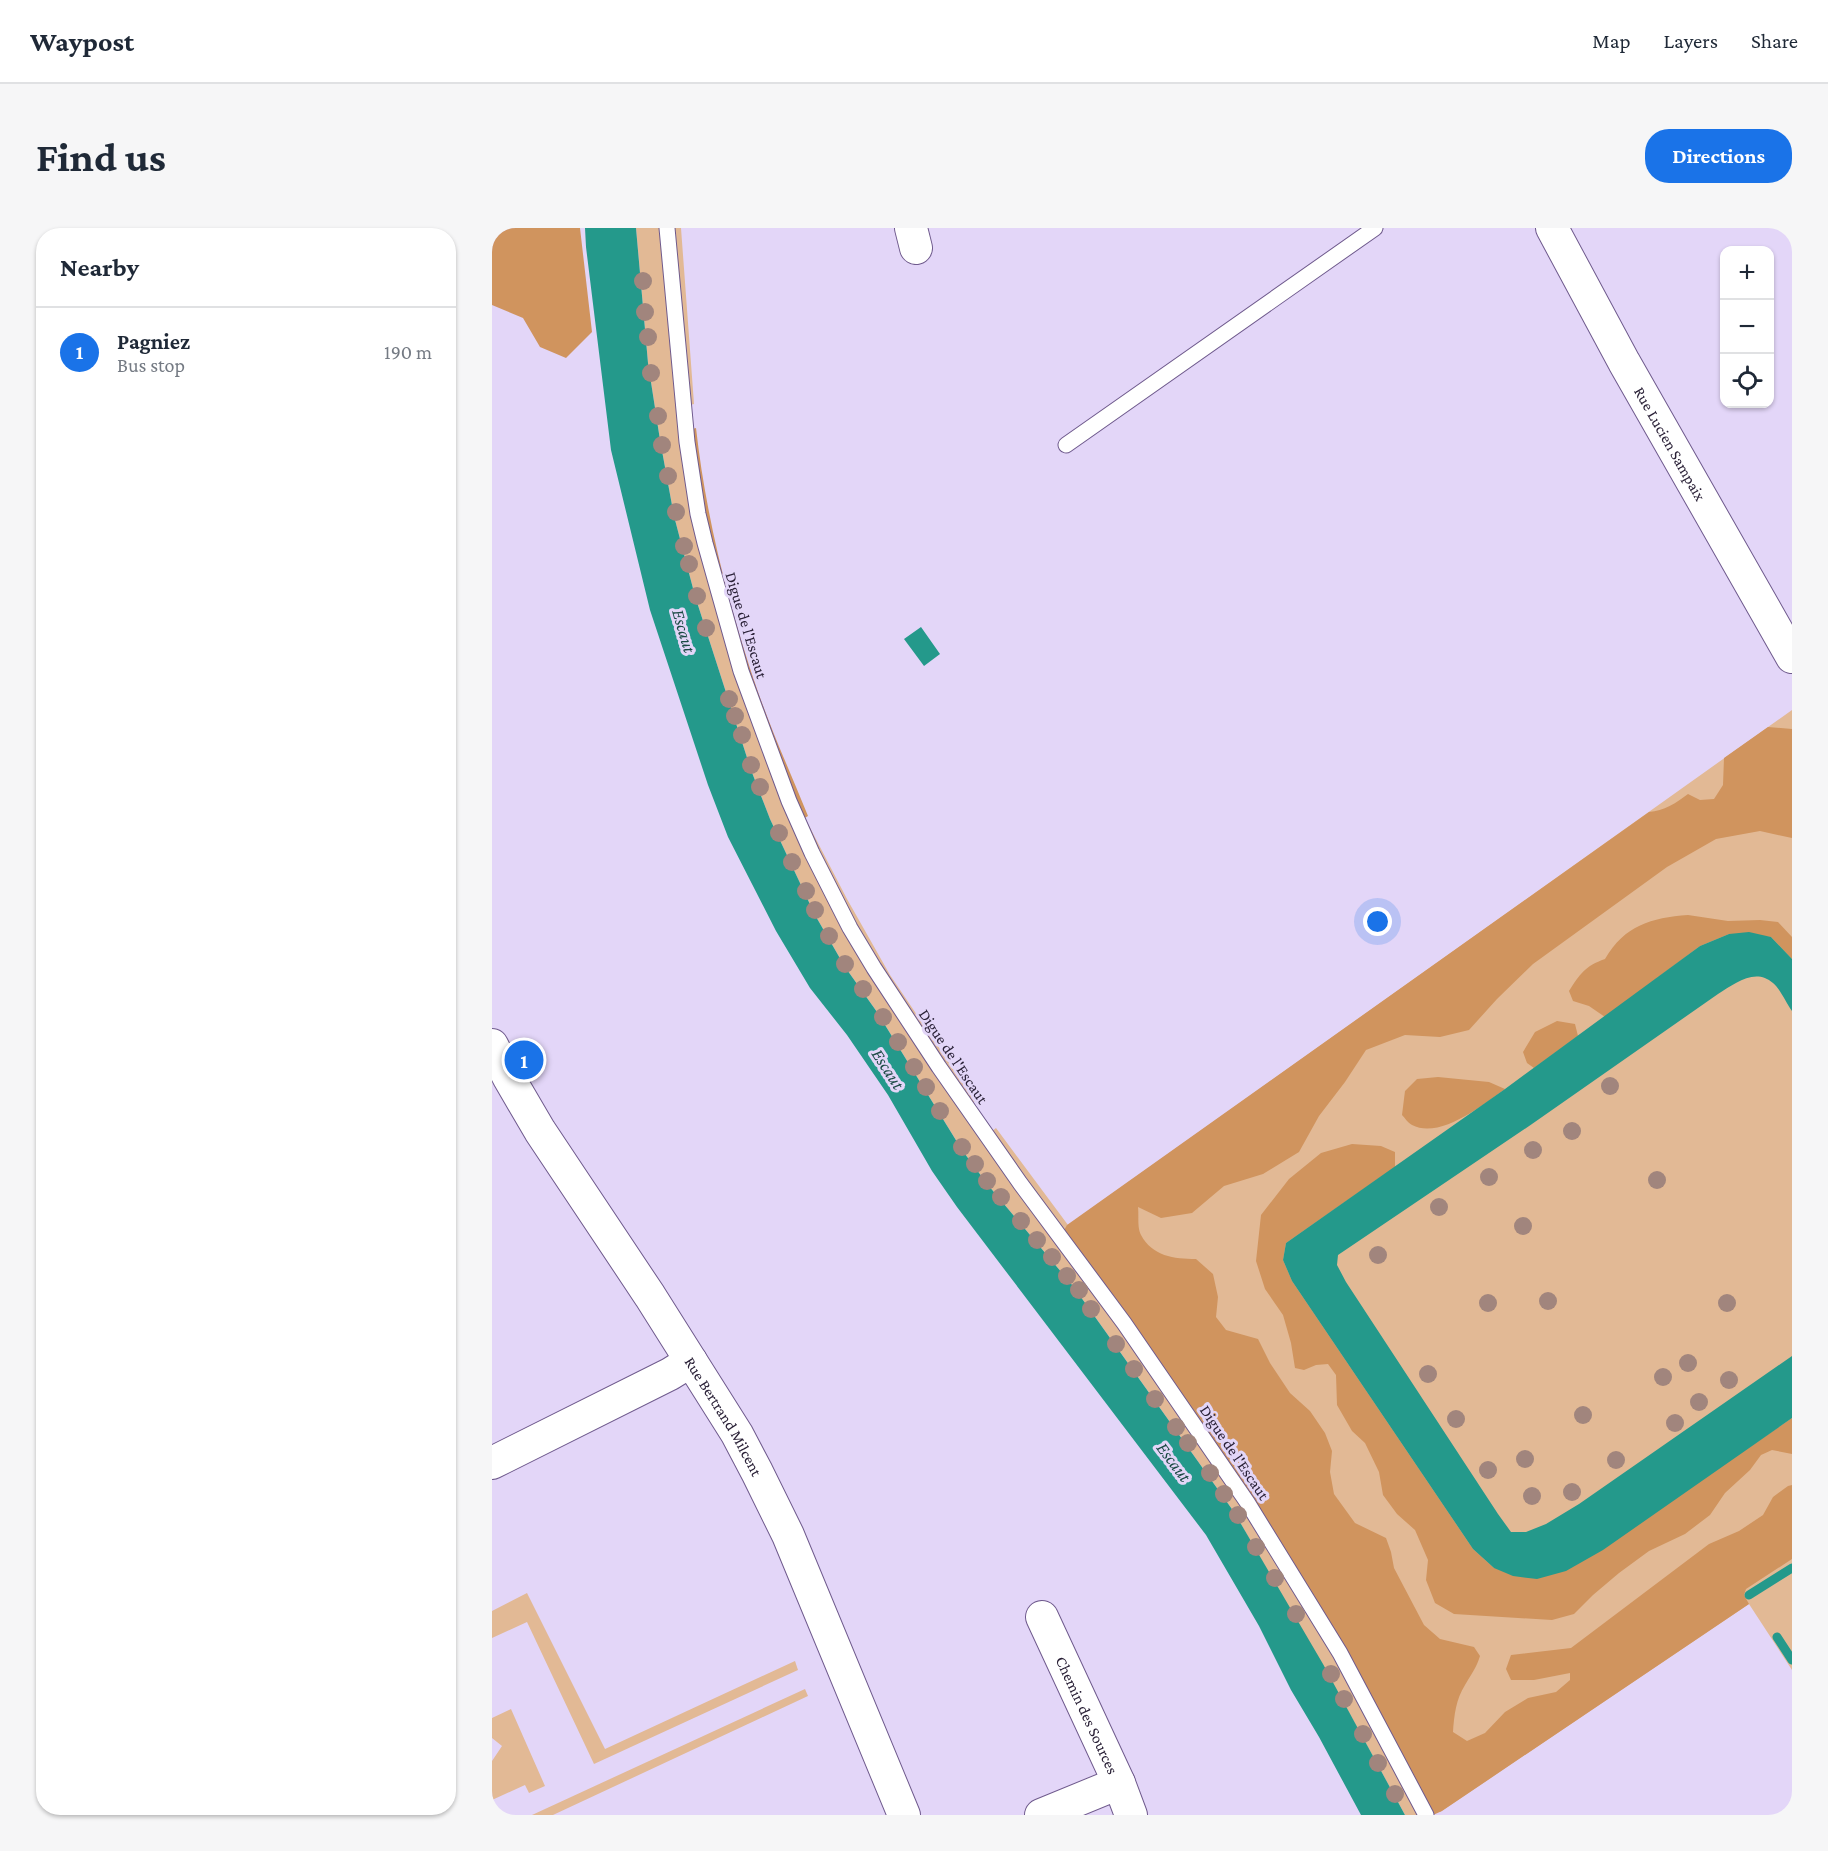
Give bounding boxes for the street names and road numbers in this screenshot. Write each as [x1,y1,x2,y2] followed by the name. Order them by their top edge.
[1631,384,1709,504] street label: Rue Lucien Sampaix
[721,570,771,681] street label: Digue de l'Escaut
[915,1006,992,1108] street label: Digue de l'Escaut
[681,1354,766,1479] street label: Rue Bertrand Milcent
[1196,1402,1273,1504] street label: Digue de l'Escaut
[1052,1654,1122,1777] street label: Chemin des Sources

